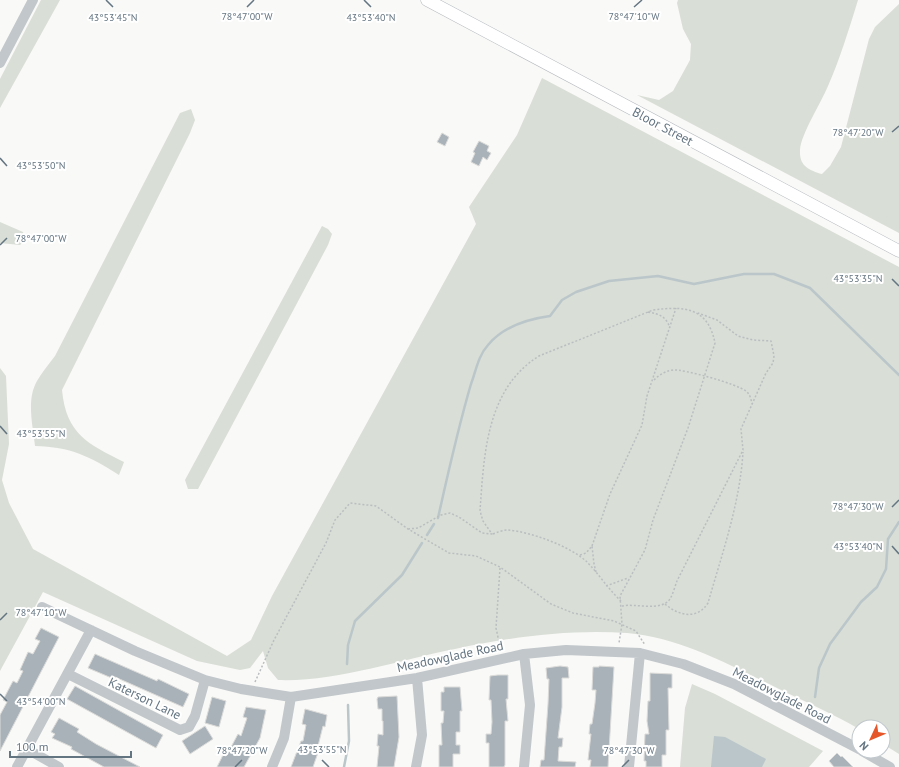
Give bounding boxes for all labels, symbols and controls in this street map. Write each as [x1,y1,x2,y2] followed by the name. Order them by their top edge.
[221,10,273,23] text: 78°47'00"W
[608,10,660,23] text: 78°47'10"W
[88,11,138,24] text: 43°53'45"N
[346,11,396,24] text: 43°53'40"N
[629,103,697,150] street label: Bloor Street
[832,126,884,139] text: 78°47'20"W
[16,159,66,172] text: 43°53'50"N
[15,232,67,245] text: 78°47'00"W
[833,272,883,285] text: 43°53'35"N
[16,427,66,440] text: 43°53'55"N
[832,500,884,513] text: 78°47'30"W
[833,540,883,553] text: 43°53'40"N
[15,606,67,619] text: 78°47'10"W
[395,637,505,676] street label: Meadowglade Road
[730,663,834,728] street label: Meadowglade Road
[106,674,184,723] street label: Katerson Lane
[16,695,66,708] text: 43°54'00"N
[851,719,891,759] north arrow
[10,733,131,759] scale bar
[856,738,871,753] text: N
[16,739,49,754] text: 100 m
[297,743,347,756] text: 43°53'55"N
[216,744,268,757] text: 78°47'20"W
[603,744,655,757] text: 78°47'30"W

